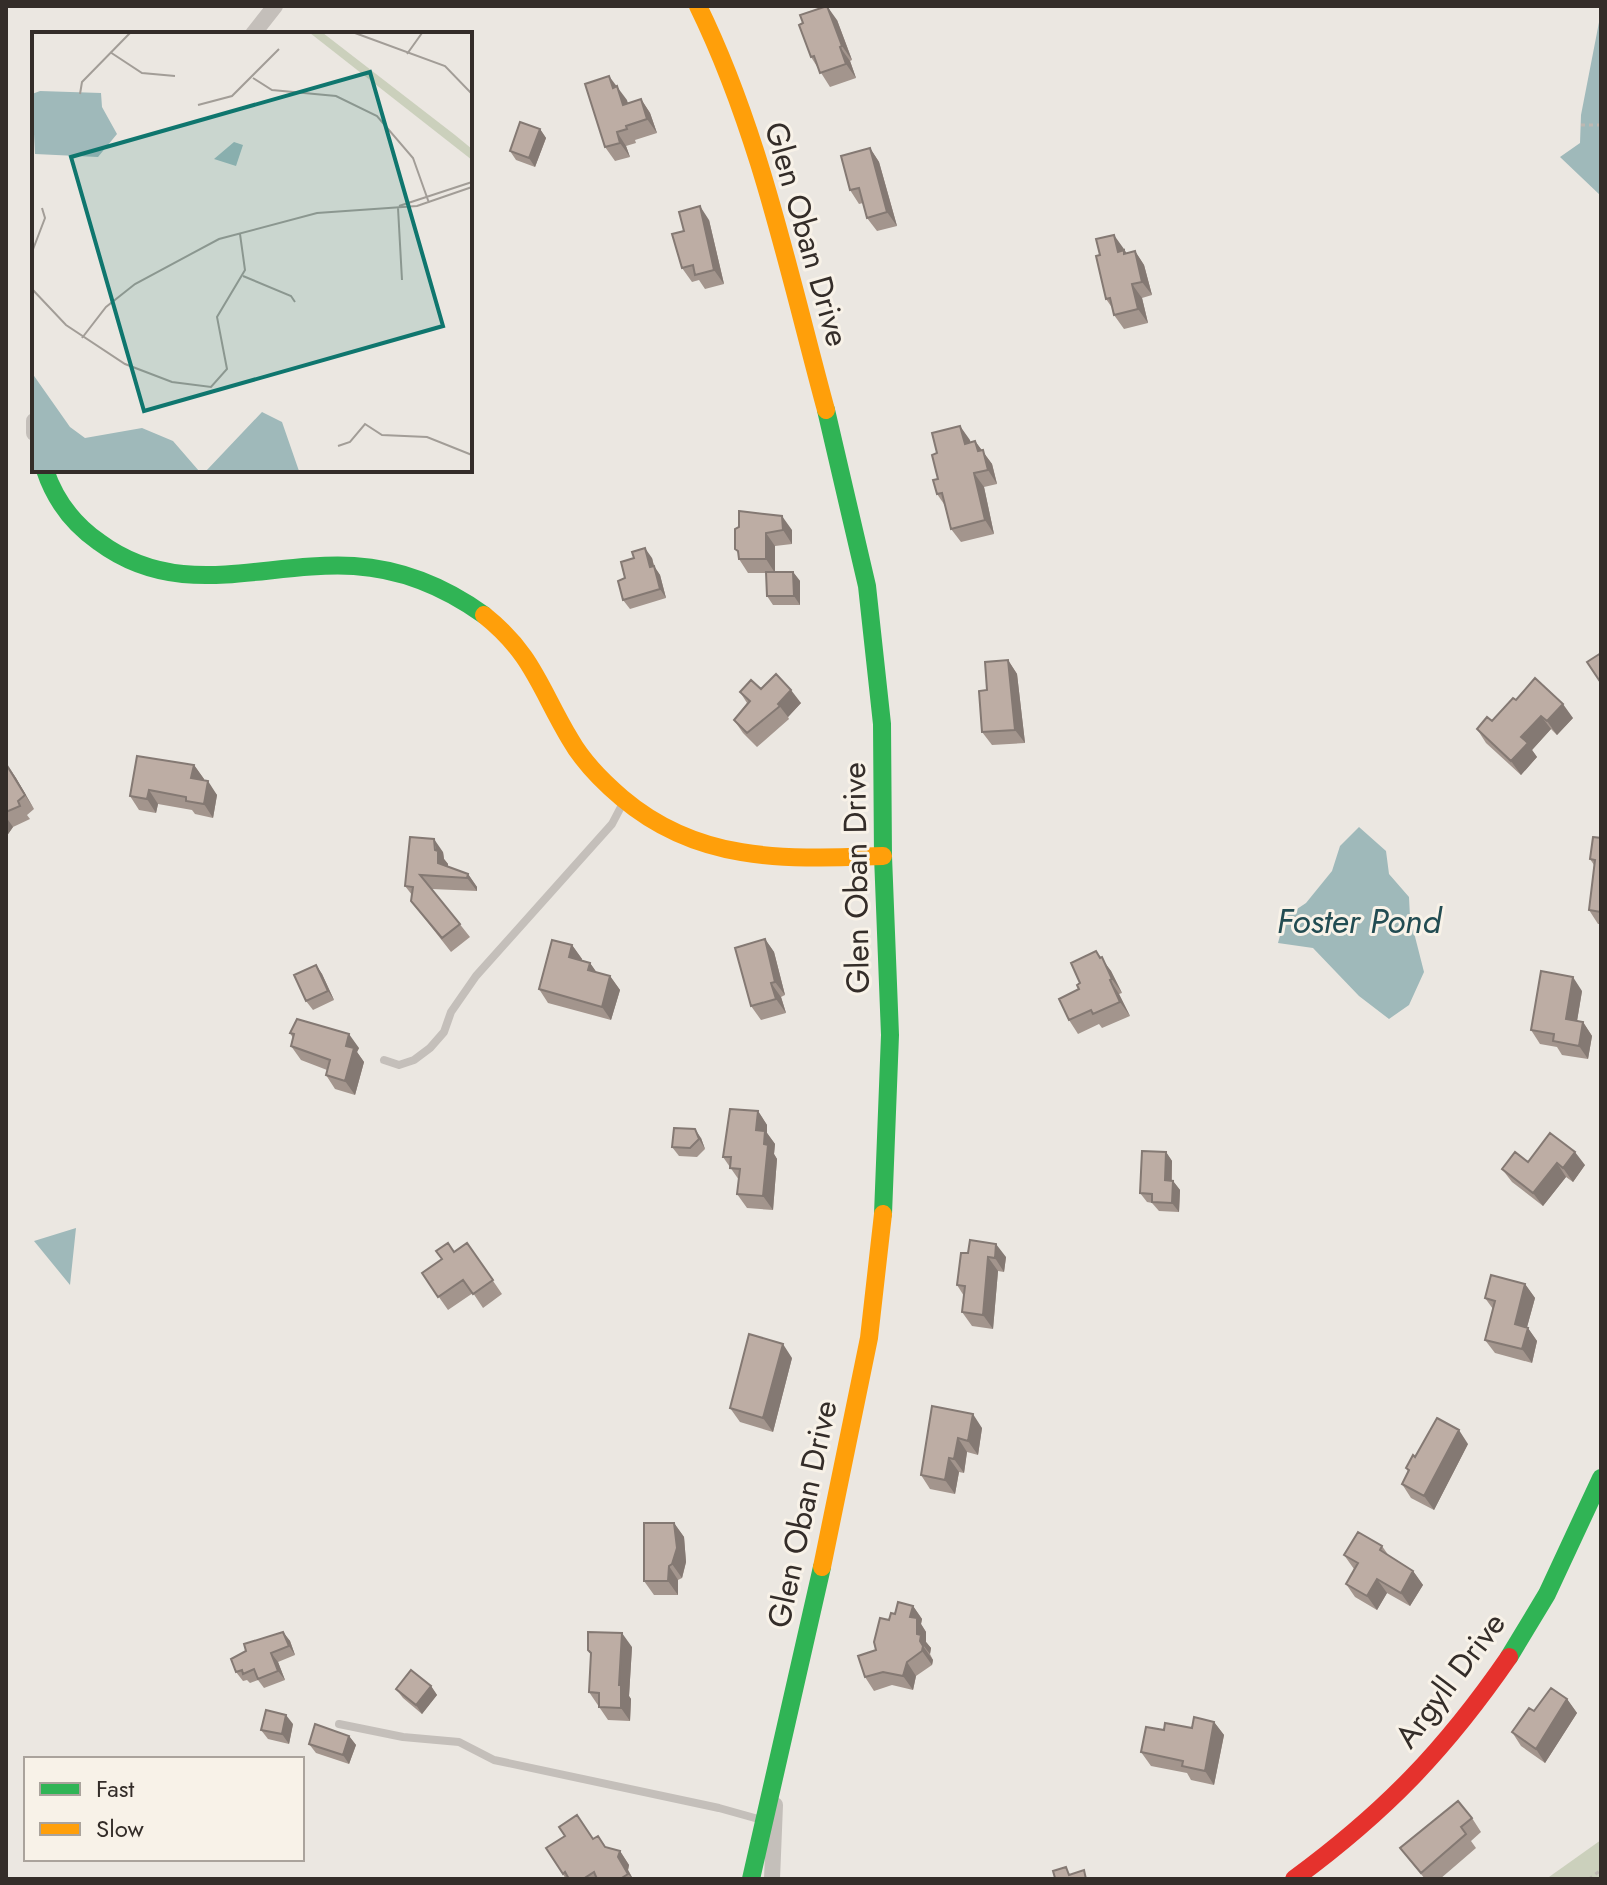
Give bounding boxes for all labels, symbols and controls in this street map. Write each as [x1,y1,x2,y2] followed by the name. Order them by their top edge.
[32,32,472,472] inset map
[753,116,861,352] street label: Glen Oban Drive
[831,762,881,994] street label: Glen Oban Drive
[1277,897,1443,946] water label: Foster Pond
[755,1396,849,1632] street label: Glen Oban Drive
[1384,1603,1516,1757] street label: Argyll Drive
[24,1757,304,1861] legend
[96,1771,134,1806] text: Fast
[96,1811,144,1846] text: Slow

